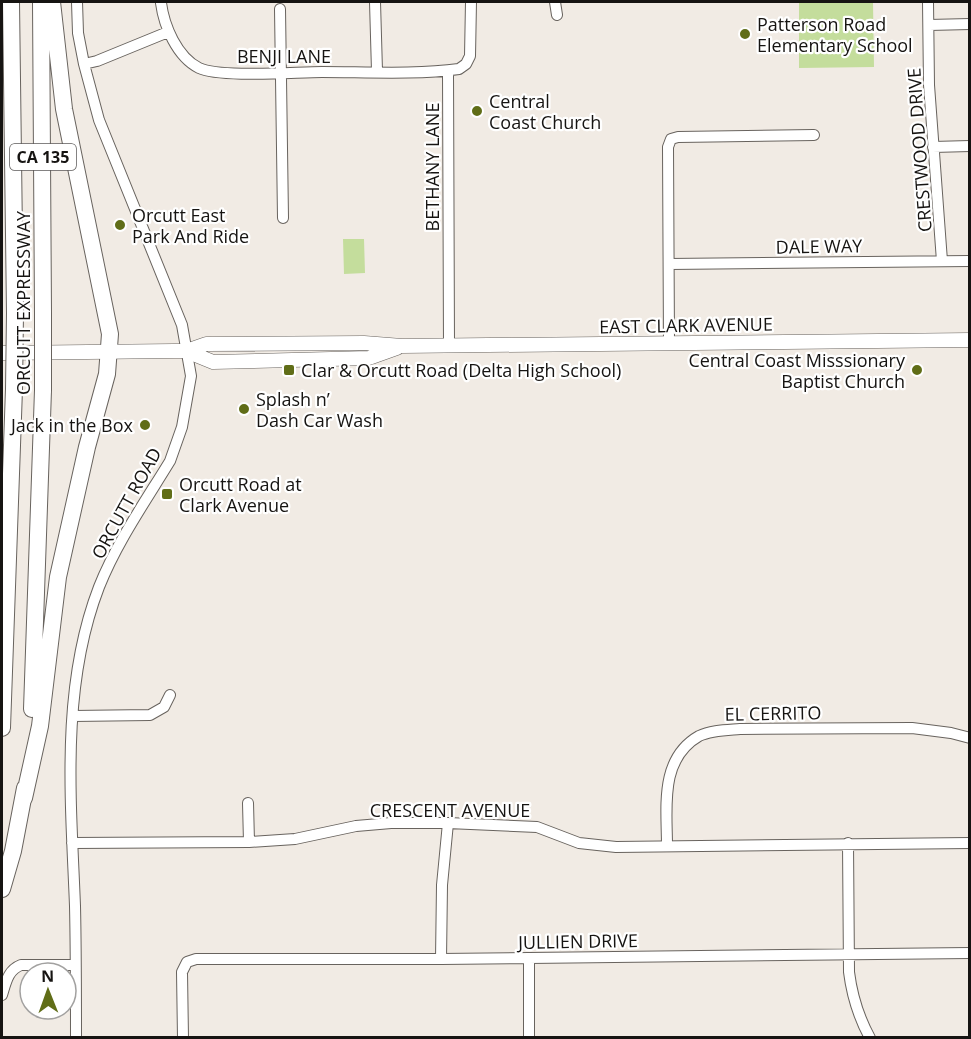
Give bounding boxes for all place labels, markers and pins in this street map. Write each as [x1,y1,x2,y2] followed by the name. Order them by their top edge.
[757,12,913,57] place label: Patterson Road Elementary School
[738,27,752,41] marker: Patterson Road Elementary School
[489,89,601,134] place label: Central Coast Church
[470,104,484,118] marker: Central Coast Church
[132,203,249,248] place label: Orcutt East Park And Ride
[113,218,127,232] marker: Orcutt East Park And Ride
[688,348,906,393] place label: Central Coast Misssionary Baptist Church
[301,358,621,382] place label: Clar & Orcutt Road (Delta High School)
[282,363,296,377] marker: Clar & Orcutt Road (Delta High School)
[910,363,924,377] marker: Central Coast Misssionary Baptist Church
[256,387,383,432] place label: Splash n’ Dash Car Wash
[237,402,251,416] marker: Splash n’ Dash Car Wash
[9,413,134,437] place label: Jack in the Box
[138,418,152,432] marker: Jack in the Box
[179,472,302,517] place label: Orcutt Road at Clark Avenue
[160,487,174,501] marker: Orcutt Road at Clark Avenue

